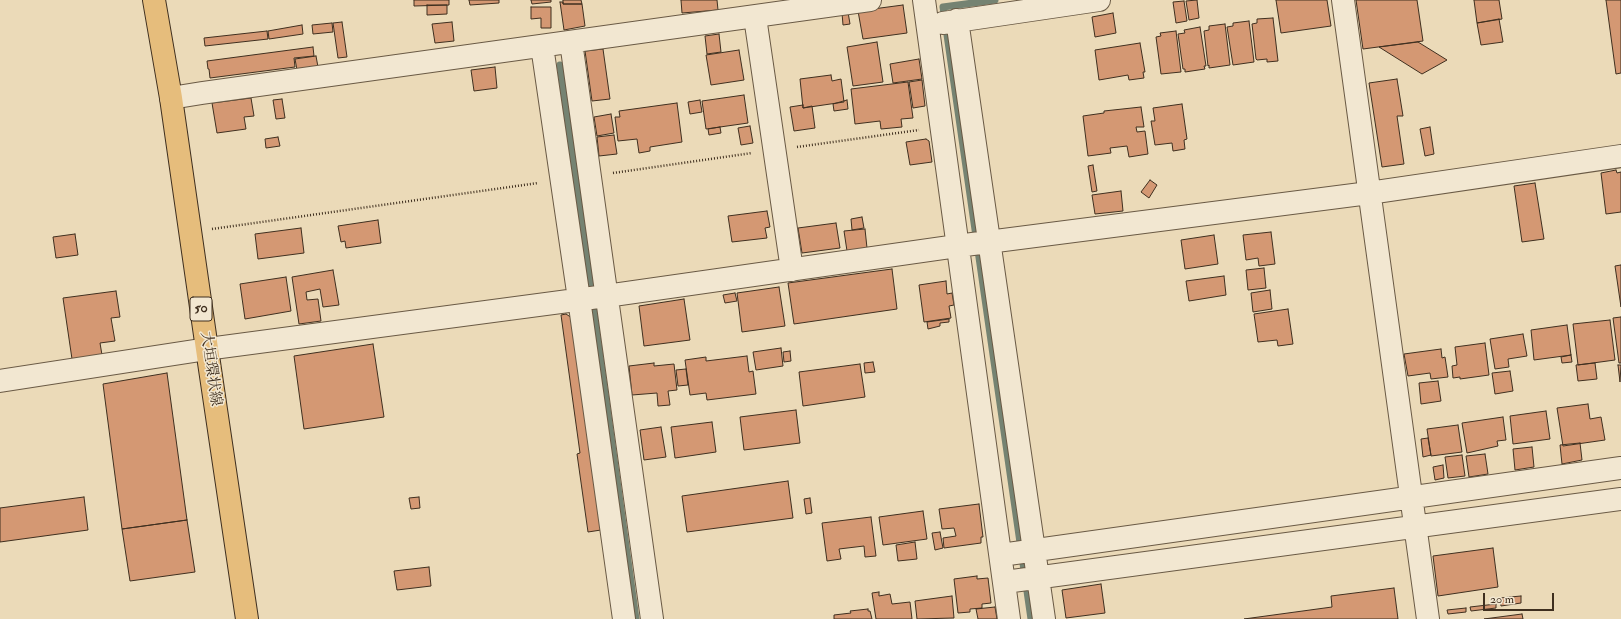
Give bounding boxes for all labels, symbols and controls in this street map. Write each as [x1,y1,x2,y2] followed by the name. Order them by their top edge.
[190,297,212,321] road number: 50
[196,331,224,407] street label: 大垣環状線
[1485,585,1556,611] scale bar
[1490,592,1514,607] text: 20 m

